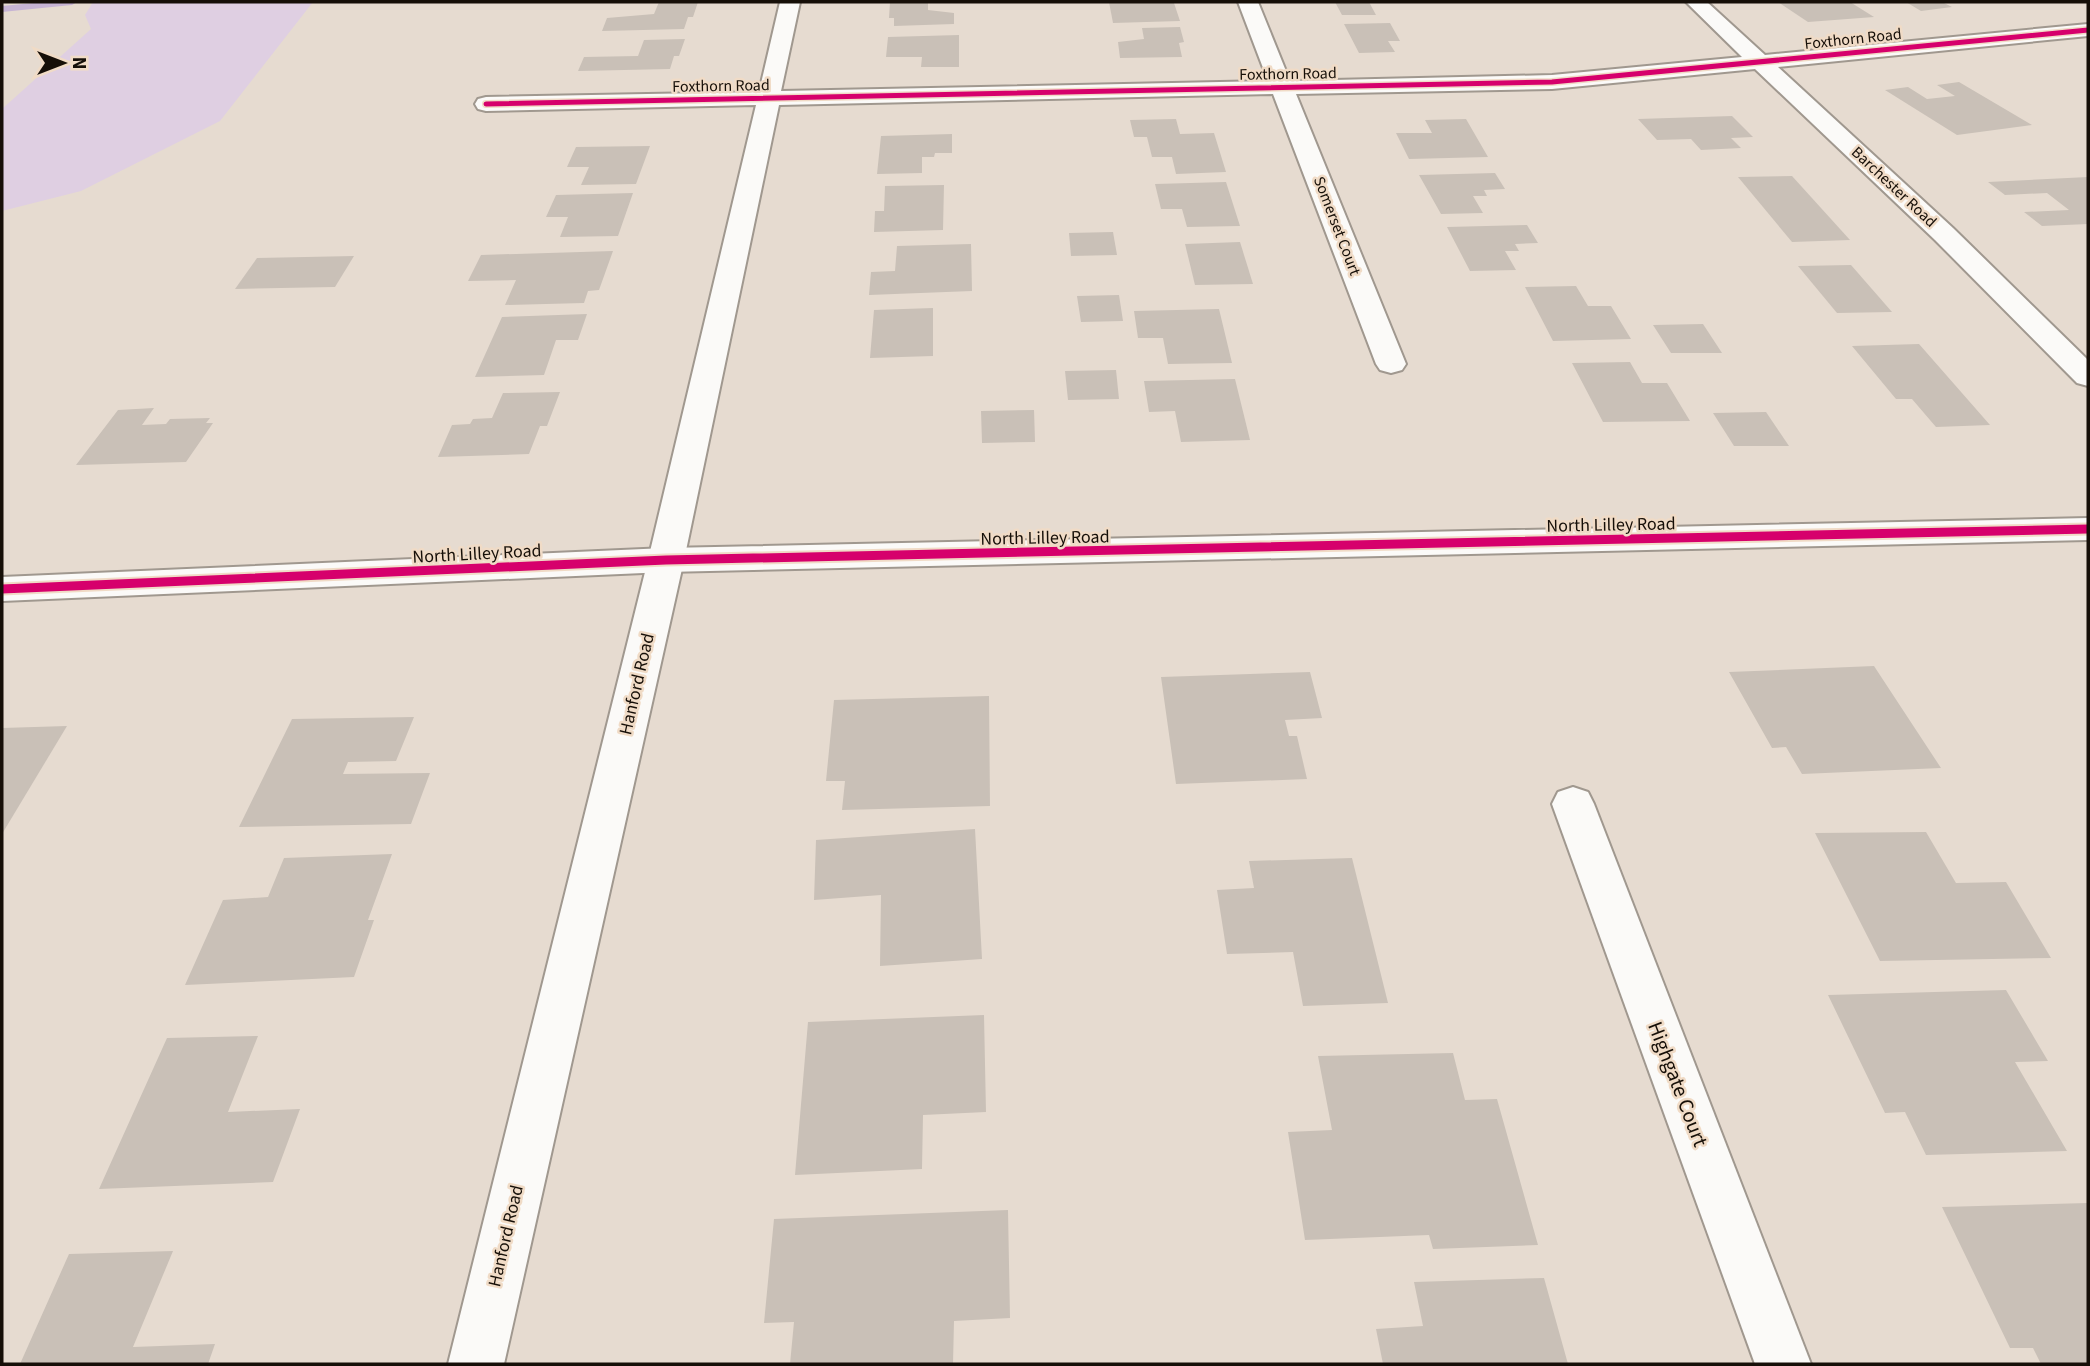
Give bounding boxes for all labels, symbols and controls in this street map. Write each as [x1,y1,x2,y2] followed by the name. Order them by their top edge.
[1803,23,1903,55] street label: Foxthorn Road
[28,28,98,98] north arrow
[65,57,92,69] text: N
[1239,62,1337,86] street label: Foxthorn Road
[672,74,770,98] street label: Foxthorn Road
[1846,142,1942,232] street label: Barchester Road
[1308,173,1366,279] street label: Somerset Court
[1546,511,1676,539] street label: North Lilley Road
[980,524,1110,552] street label: North Lilley Road
[412,538,542,570] street label: North Lilley Road
[613,631,661,737] street label: Hanford Road
[1640,1017,1716,1151] street label: Highgate Court
[482,1183,530,1289] street label: Hanford Road

